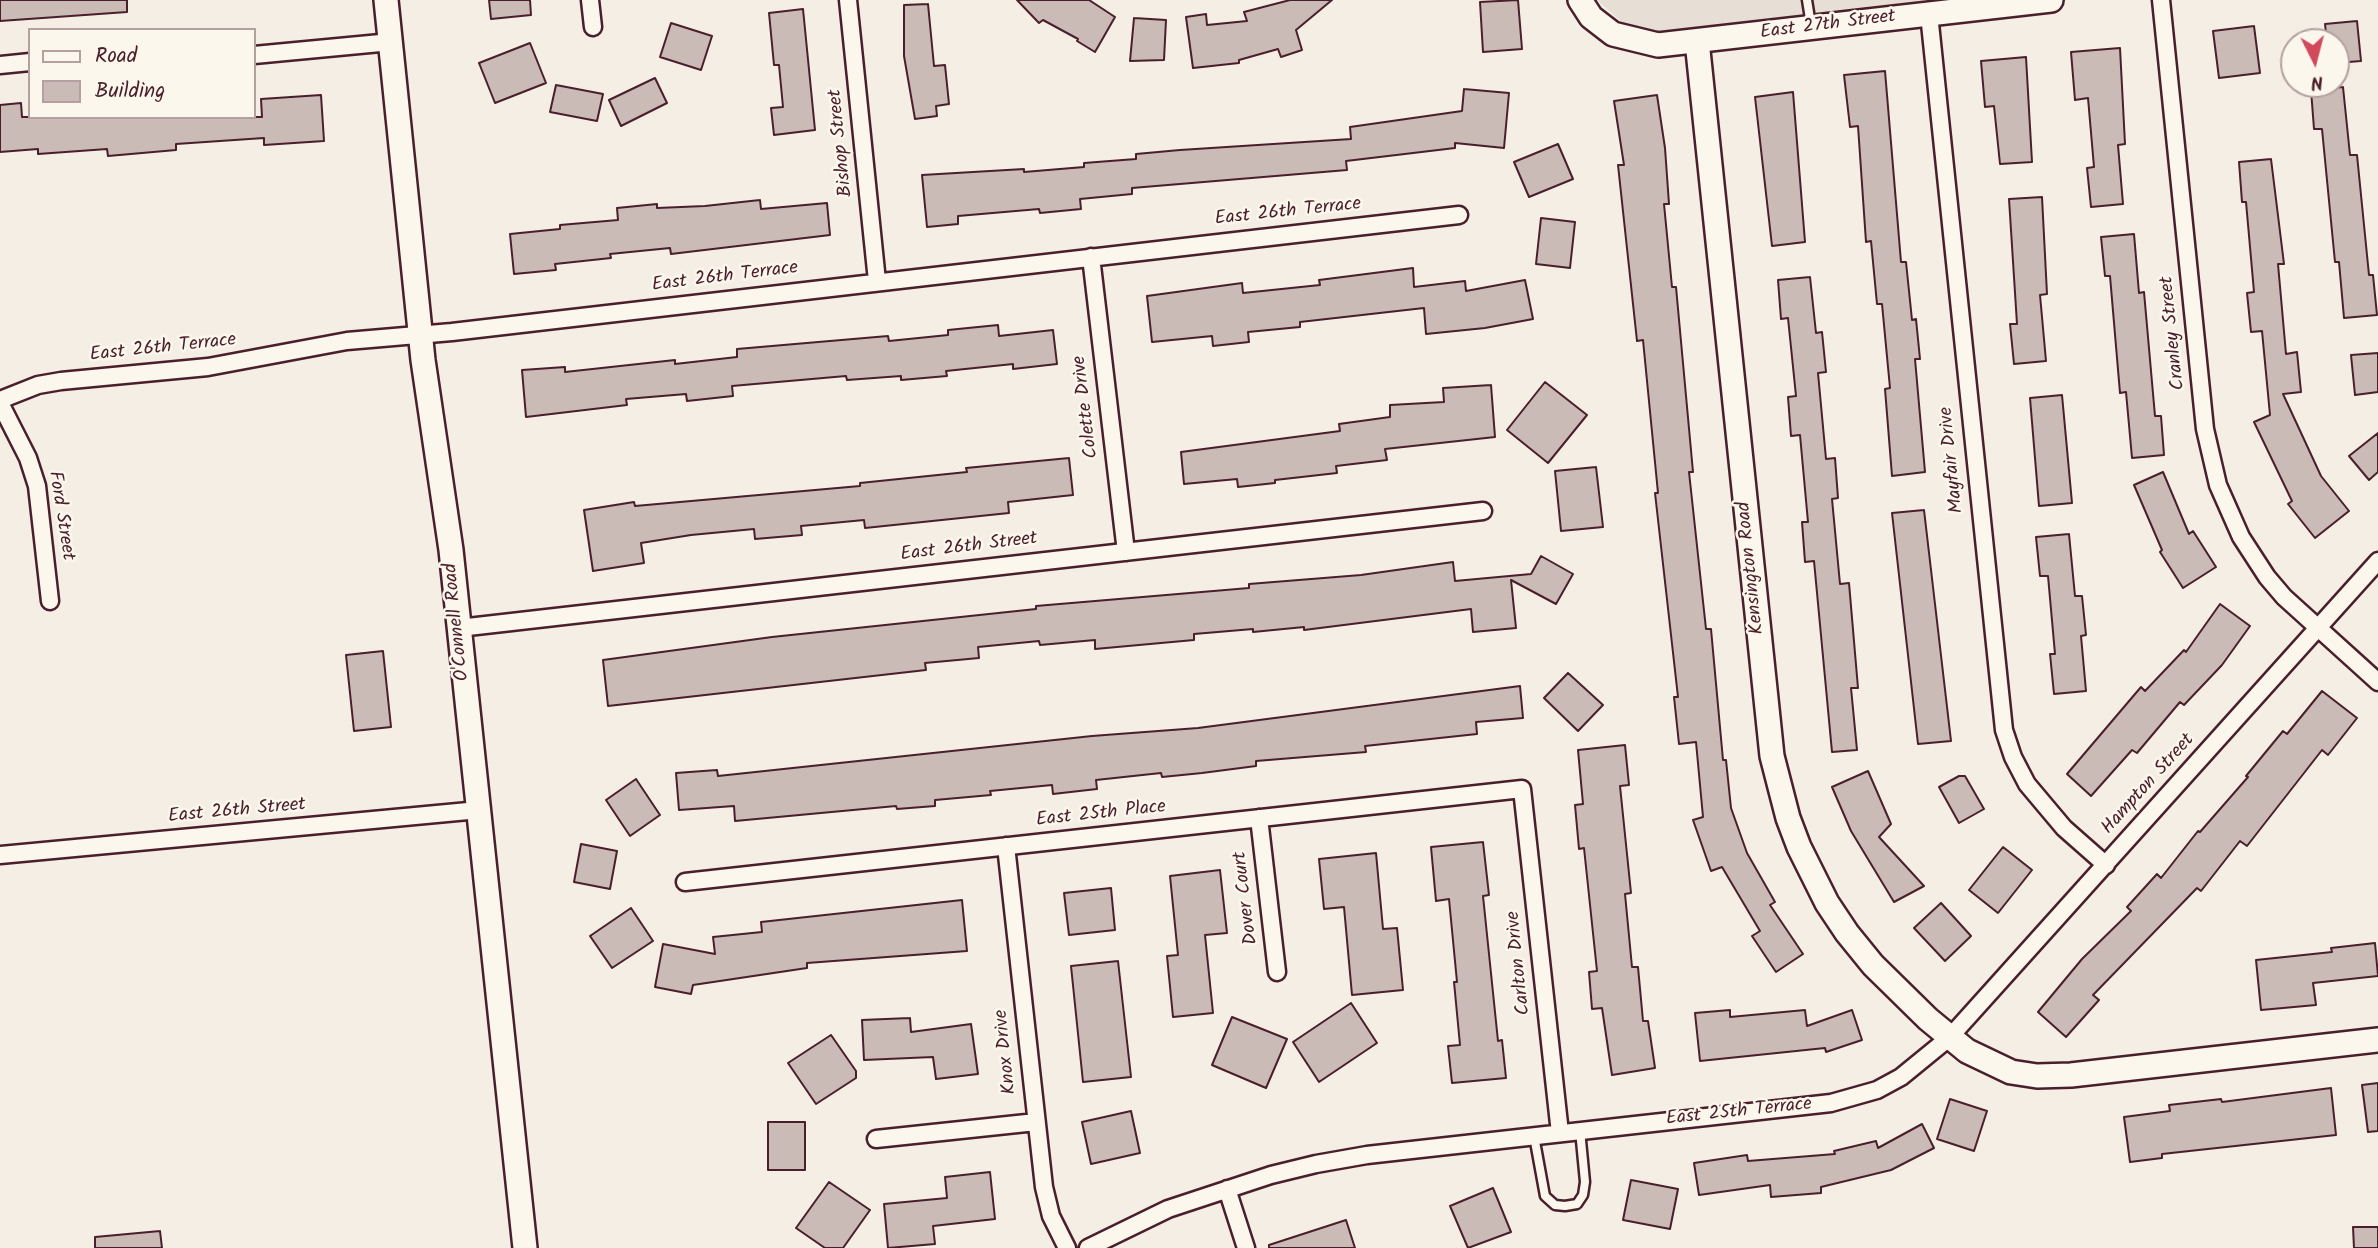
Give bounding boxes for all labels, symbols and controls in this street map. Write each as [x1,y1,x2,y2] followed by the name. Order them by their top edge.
[1759,6,1897,46] street label: East 27th Street
[28,28,256,119] legend
[2280,28,2350,98] north arrow
[95,40,137,73] text: Road
[2309,66,2325,97] text: N
[95,75,165,108] text: Building
[825,88,859,198] street label: Bishop Street
[1214,194,1362,232] street label: East 26th Terrace
[651,258,799,298] street label: East 26th Terrace
[2157,275,2191,391] street label: Cranley Street
[89,330,237,368] street label: East 26th Terrace
[1069,354,1105,460] street label: Colette Drive
[1936,406,1970,514] street label: Mayfair Drive
[42,470,78,562] street label: Ford Street
[1734,500,1770,636] street label: Kensington Road
[899,528,1039,568] street label: East 26th Street
[440,562,476,682] street label: O'Connell Road
[2098,730,2200,840] street label: Hampton Street
[167,795,307,829] street label: East 26th Street
[1035,797,1167,833] street label: East 25th Place
[1230,850,1264,946] street label: Dover Court
[1503,910,1537,1016] street label: Carlton Drive
[991,1008,1023,1096] street label: Knox Drive
[1665,1094,1813,1132] street label: East 25th Terrace

